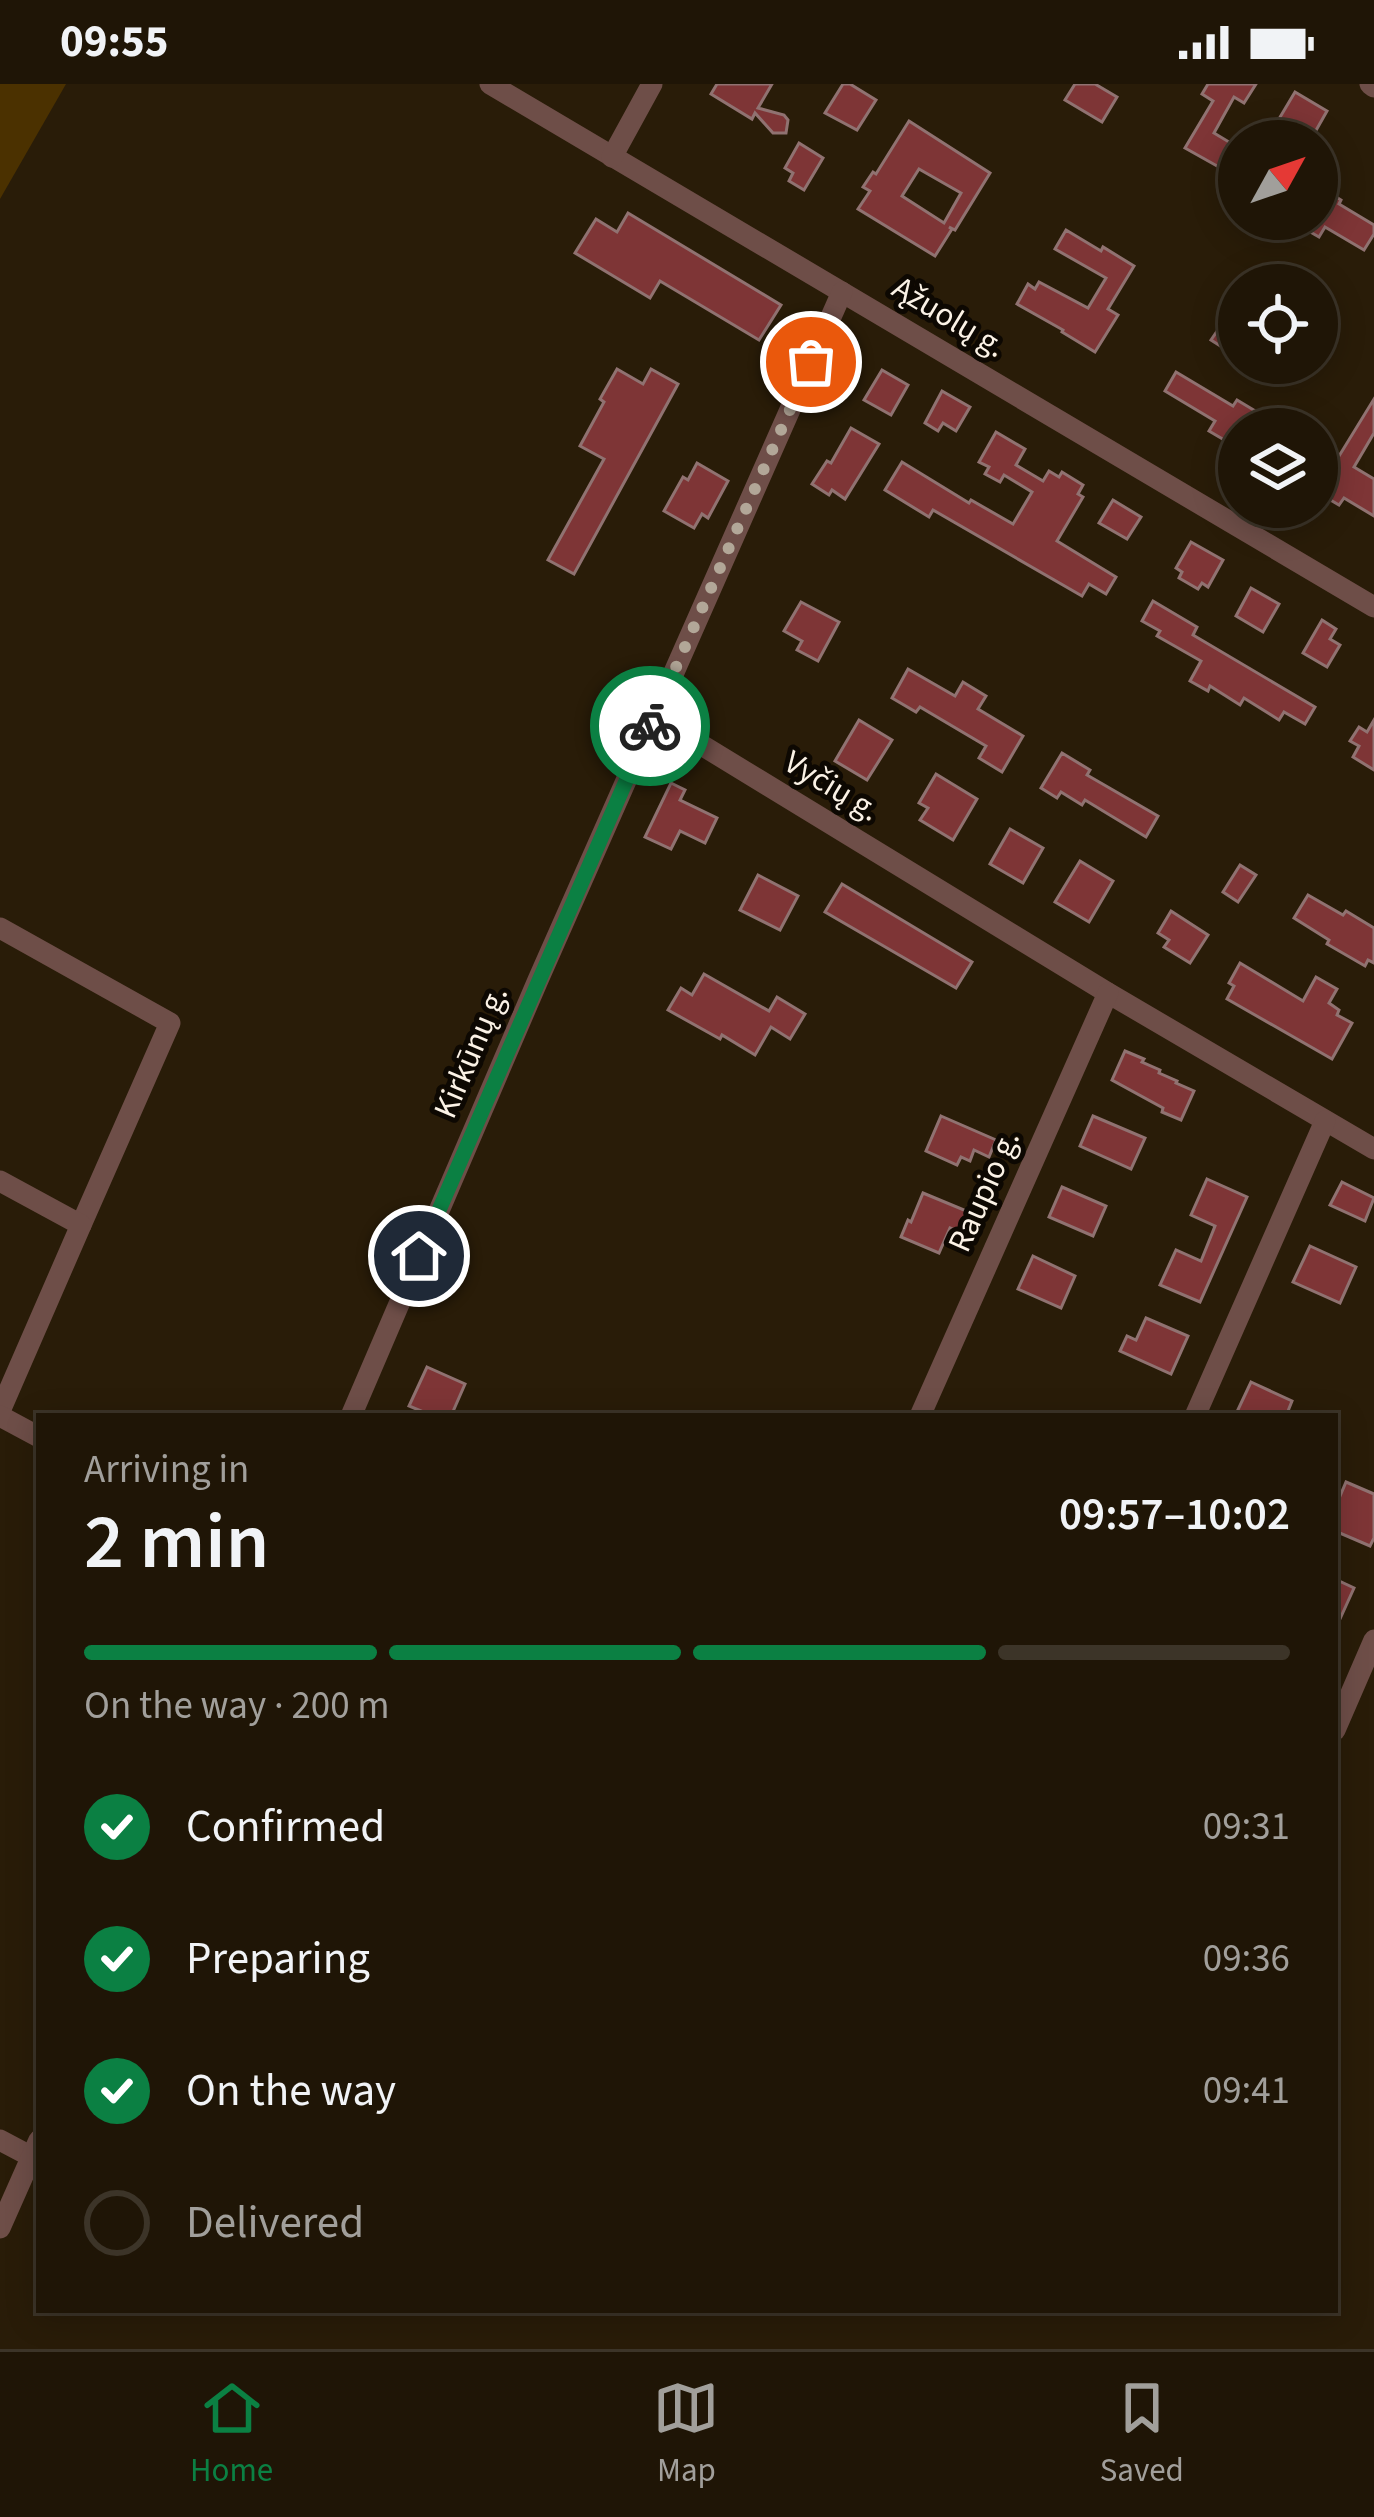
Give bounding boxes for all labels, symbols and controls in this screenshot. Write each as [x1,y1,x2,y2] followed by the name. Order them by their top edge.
[60,10,169,74] text: 09:55
[1218,120,1338,240] north arrow
[1218,120,1338,528] map controls
[1218,264,1338,384] button: locate
[883,265,1015,369] street label: Ąžuolų g.
[760,311,862,413] pin
[778,329,844,395] icon: bag
[1218,408,1338,528] button: layers
[590,666,710,786] courier
[617,693,683,759] icon: bike
[775,739,889,833] street label: Vyčių g.
[422,978,520,1126] street label: Kirkūnų g.
[936,1123,1032,1259] street label: Raupio g.
[368,1205,470,1307] pin
[386,1223,452,1289] icon: home
[84,1442,249,1498] text: Arriving in
[1059,1483,1290,1547] text: 09:57–10:02
[84,1487,269,1598] text: 2 min
[84,1678,390,1734] text: On the way · 200 m
[84,1794,150,1860] icon: check
[186,1795,385,1859] text: Confirmed
[1203,1799,1290,1855] text: 09:31
[84,1926,150,1992] icon: check
[186,1927,370,1991] text: Preparing
[1203,1931,1290,1987] text: 09:36
[84,2058,150,2124] icon: check
[186,2059,396,2123] text: On the way
[1203,2063,1290,2119] text: 09:41
[186,2191,364,2255] text: Delivered
[190,2375,273,2494] tab: Home
[653,2375,719,2494] tab: Map
[1100,2375,1184,2494] tab: Saved

